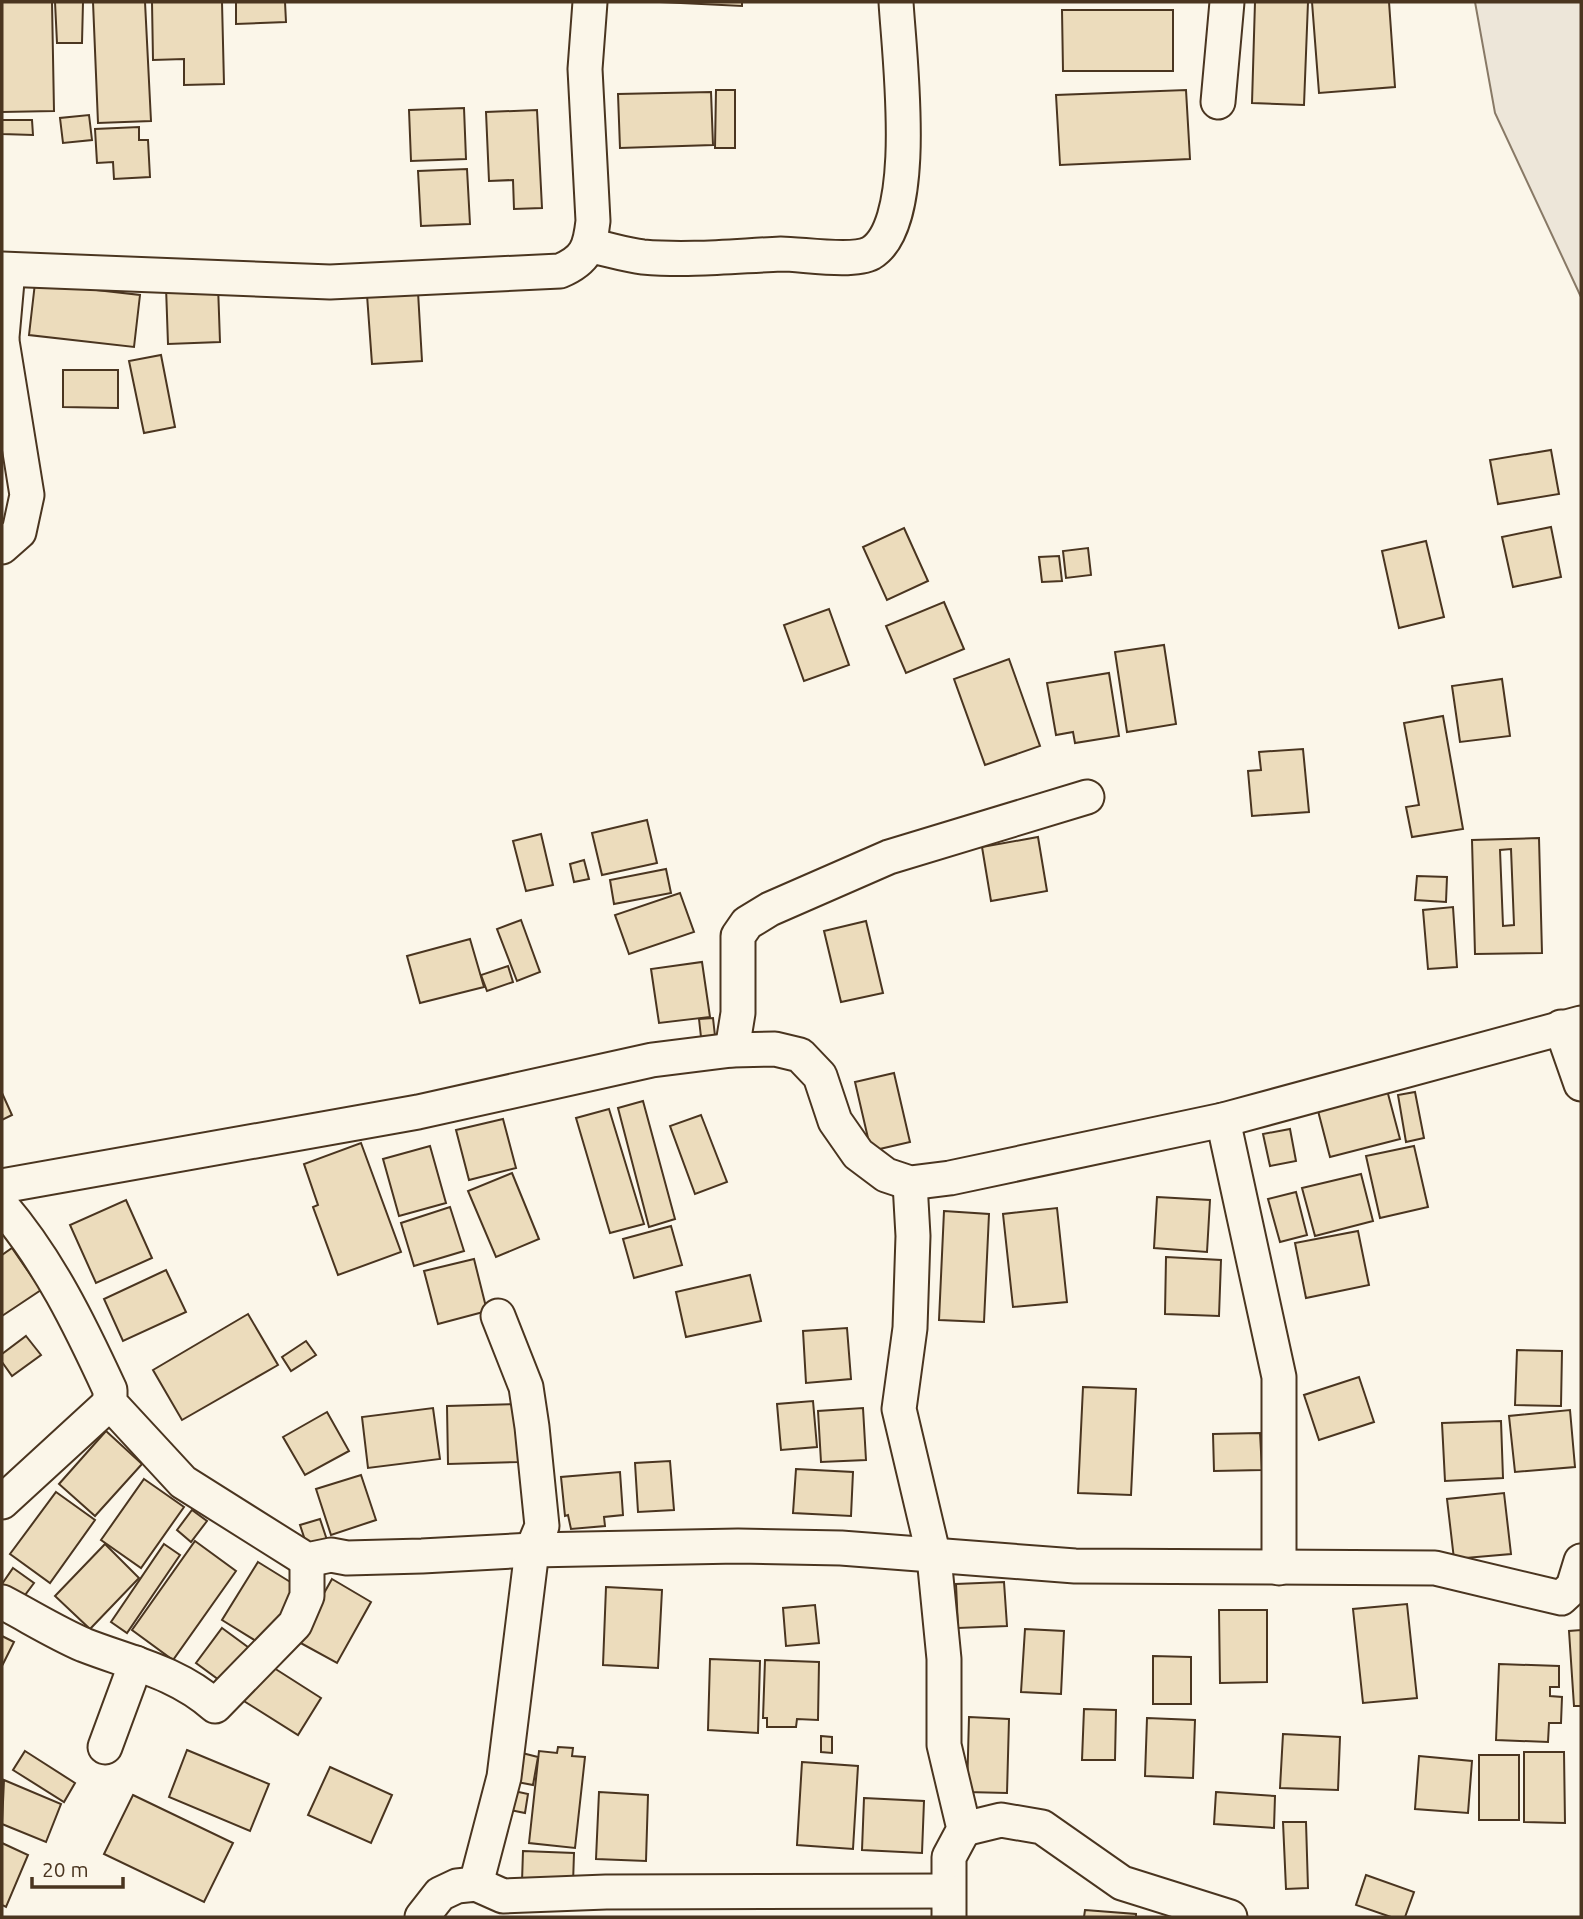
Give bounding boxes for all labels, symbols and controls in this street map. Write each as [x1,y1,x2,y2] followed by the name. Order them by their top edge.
[32,1846,122,1890] scale bar
[42,1857,89,1881] text: 20 m

